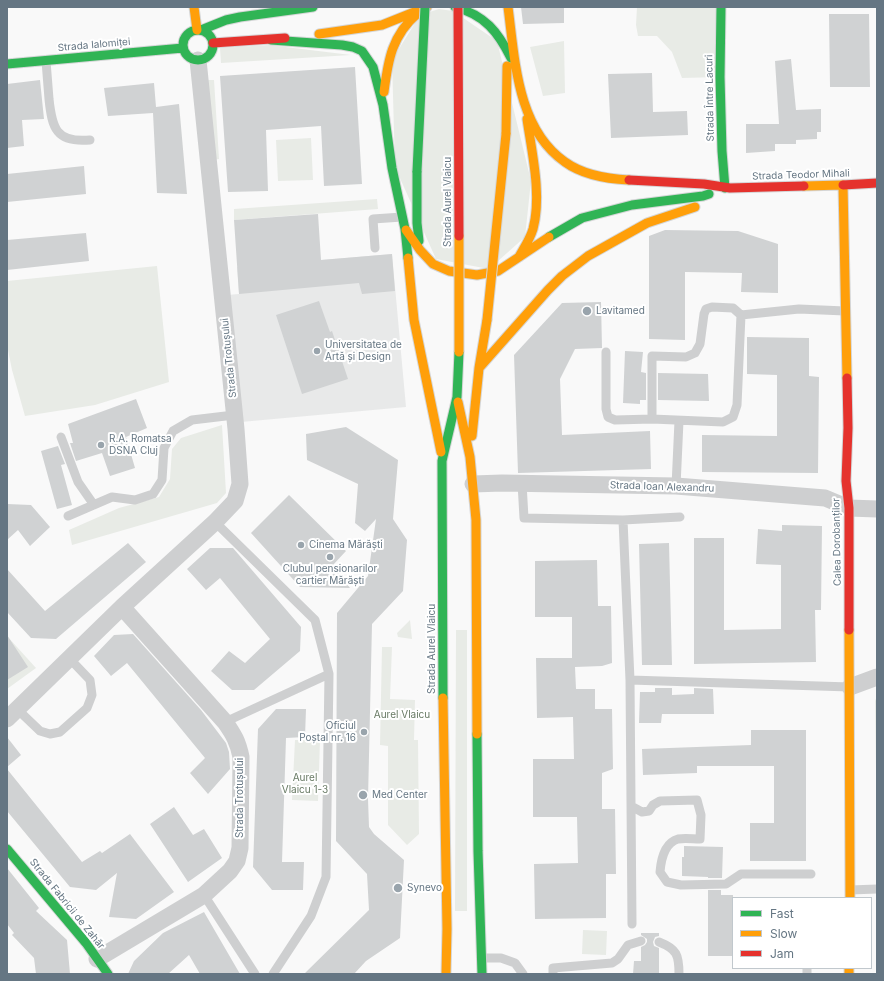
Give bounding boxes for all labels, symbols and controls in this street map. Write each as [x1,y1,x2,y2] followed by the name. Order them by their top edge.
[57,36,131,54] street label: Strada Ialomiței
[703,54,717,142] street label: Strada Între Lacuri
[442,157,454,247] street label: Strada Aurel Vlaicu
[752,167,850,183] street label: Strada Teodor Mihali
[581,305,593,317] marker: Lavitamed
[596,305,645,317] place label: Lavitamed
[219,317,239,399] street label: Strada Trotușului
[325,339,402,362] place label: Universitatea de Artă și Design
[312,346,322,356] marker: Universitatea de Artă și Design
[109,433,172,456] place label: R.A. Romatsa DSNA Cluj
[96,440,106,450] marker: R.A. Romatsa DSNA Cluj
[610,479,714,495] street label: Strada Ioan Alexandru
[830,498,844,586] street label: Calea Dorobanților
[309,539,383,551] place label: Cinema Mărăști
[296,540,306,550] marker: Cinema Mărăști
[325,552,335,562] marker: Clubul pensionarilor cartier Mărăști
[283,563,377,586] place label: Clubul pensionarilor cartier Mărăști
[426,604,438,694] street label: Strada Aurel Vlaicu
[374,709,430,721] park label: Aurel Vlaicu
[299,720,356,744] place label: Oficiul Poștal nr. 16
[359,727,369,737] marker: Oficiul Poștal nr. 16
[234,758,246,838] street label: Strada Trotușului
[282,772,328,796] park label: Aurel Vlaicu 1-3
[357,789,369,801] marker: Med Center
[372,789,428,801] place label: Med Center
[27,856,107,952] street label: Strada Fabricii de Zahăr
[392,882,404,894] marker: Synevo
[407,882,442,894] place label: Synevo
[732,897,872,969] legend
[770,906,794,921] text: Fast
[770,926,797,941] text: Slow
[770,946,794,961] text: Jam

